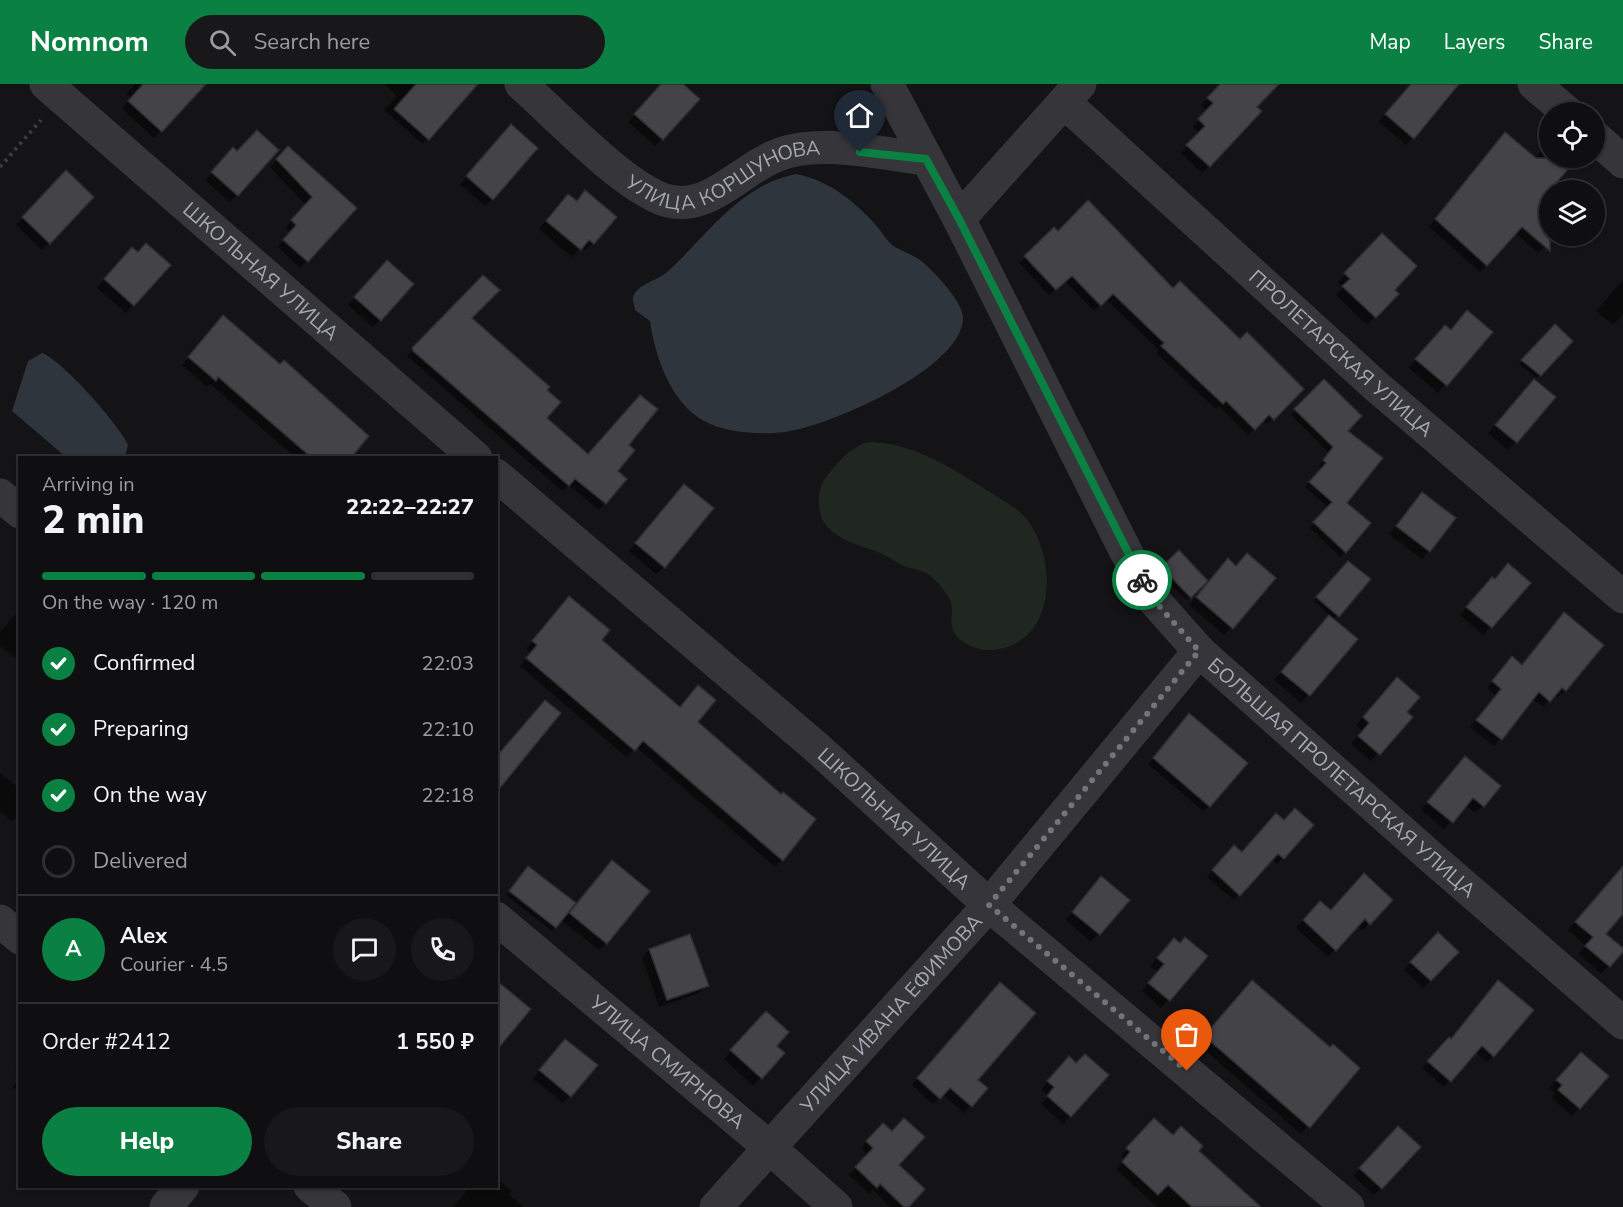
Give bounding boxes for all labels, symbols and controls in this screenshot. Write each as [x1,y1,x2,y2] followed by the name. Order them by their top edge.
[185,15,605,69] search box
[30,23,149,61] text: Nomnom
[206,26,239,59] icon: search
[254,27,370,57] text: Search here
[1369,28,1411,56] text: Map
[1444,28,1505,56] text: Layers
[1538,28,1593,56] text: Share
[834,90,885,152] pin
[843,99,876,132] icon: home
[1539,102,1605,246] map controls
[1539,102,1605,168] button: locate
[620,134,821,216] street label: УЛИЦА КОРШУНОВА
[1539,180,1605,246] button: layers
[177,196,345,347] street label: ШКОЛЬНАЯ УЛИЦА
[1243,263,1439,443] street label: ПРОЛЕТАРСКАЯ УЛИЦА
[42,471,135,498] text: Arriving in
[346,492,474,522] text: 22:22–22:27
[42,494,145,547] text: 2 min
[1112,550,1172,610] courier
[1126,564,1159,597] icon: bike
[42,589,218,616] text: On the way · 120 m
[42,647,75,680] icon: check
[93,648,195,678] text: Confirmed
[421,650,474,677] text: 22:03
[1202,652,1482,904] street label: БОЛЬШАЯ ПРОЛЕТАРСКАЯ УЛИЦА
[42,713,75,746] icon: check
[93,714,189,744] text: Preparing
[421,716,474,743] text: 22:10
[812,742,977,896] street label: ШКОЛЬНАЯ УЛИЦА
[42,779,75,812] icon: check
[93,780,207,810] text: On the way
[421,782,474,809] text: 22:18
[93,846,188,876] text: Delivered
[793,908,988,1119] street label: УЛИЦА ИВАНА ЕФИМОВА
[333,918,396,981] button: chat
[411,918,474,981] button: phone
[120,921,167,951] text: Alex
[65,934,82,964] text: A
[120,951,228,978] text: Courier · 4.5
[584,988,751,1135] street label: УЛИЦА СМИРНОВА
[1161,1009,1212,1071] pin
[1170,1018,1203,1051] icon: bag
[42,1027,171,1057] text: Order #2412
[396,1027,474,1057] text: 1 550 ₽
[42,1107,252,1176] button: Help
[264,1107,474,1176] button: Share

